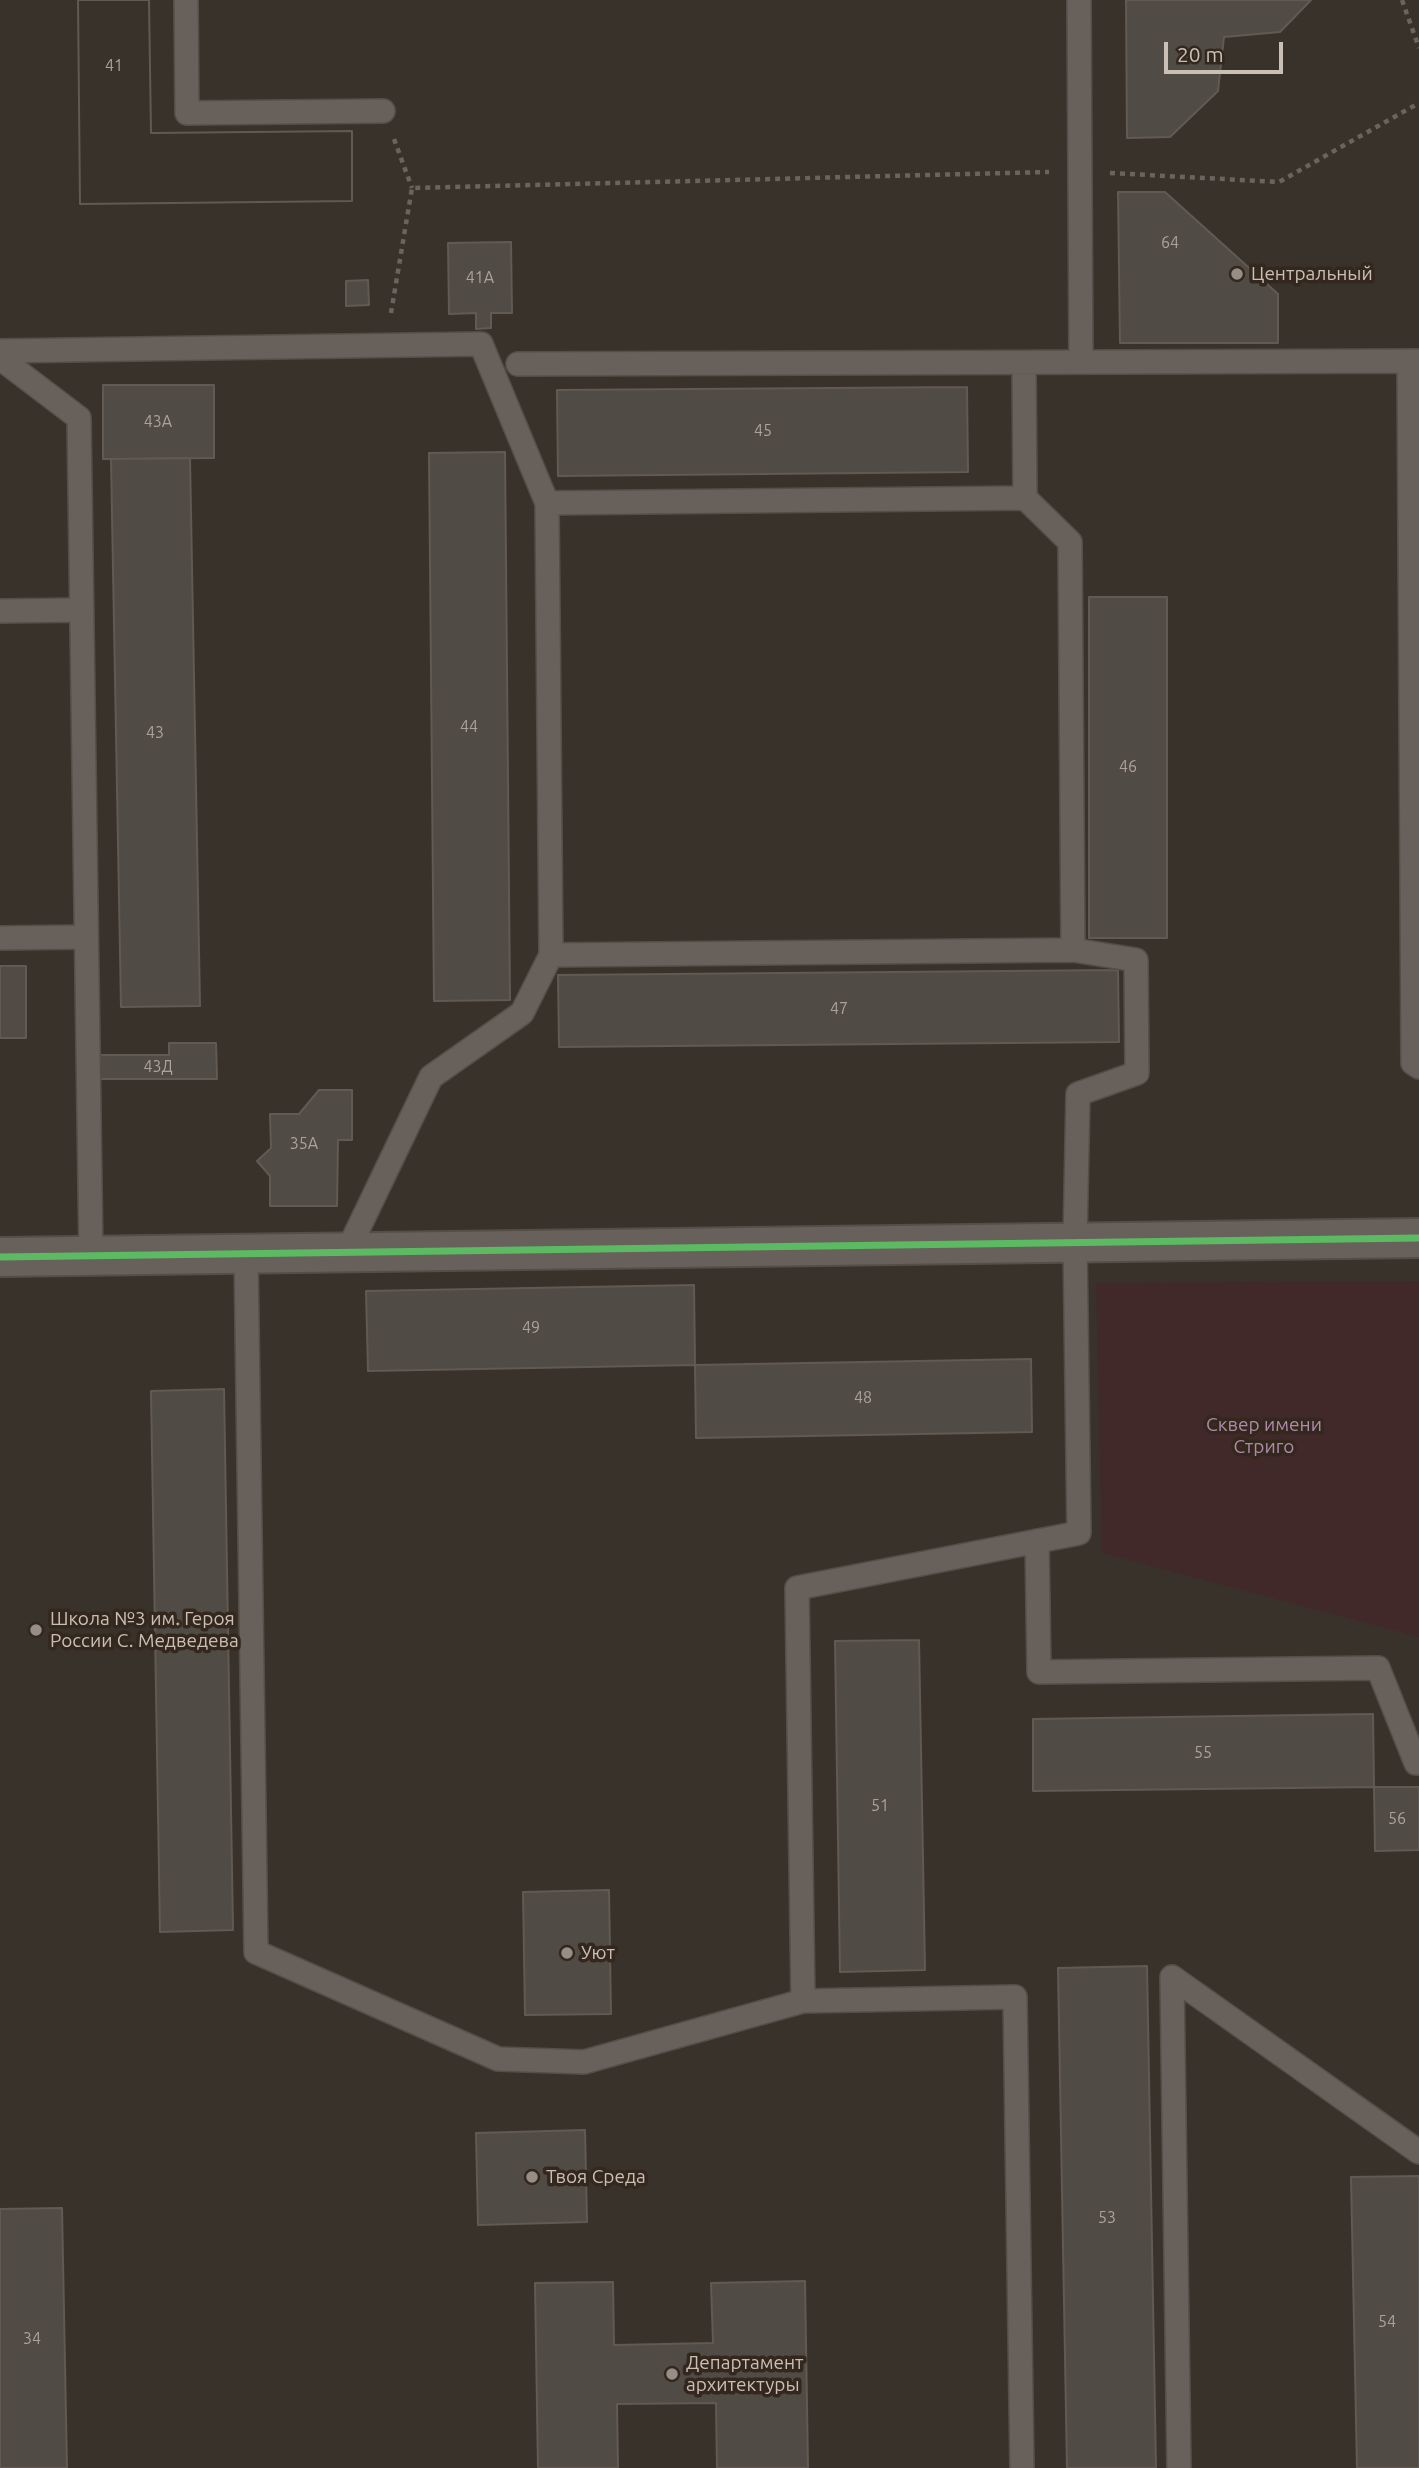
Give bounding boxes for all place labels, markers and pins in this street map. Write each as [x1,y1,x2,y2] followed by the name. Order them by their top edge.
[1251,263,1373,285] place label: Центральный
[1229,266,1245,282] marker: Центральный
[50,1608,239,1652] place label: Школа №3 им. Героя России С. Медведева
[28,1622,44,1638] marker: Школа №3 им. Героя России С. Медведева
[581,1942,615,1964] place label: Уют
[559,1945,575,1961] marker: Уют
[546,2166,646,2188] place label: Твоя Среда
[524,2169,540,2185] marker: Твоя Среда
[686,2352,804,2396] place label: Департамент архитектуры
[664,2366,680,2382] marker: Департамент архитектуры

